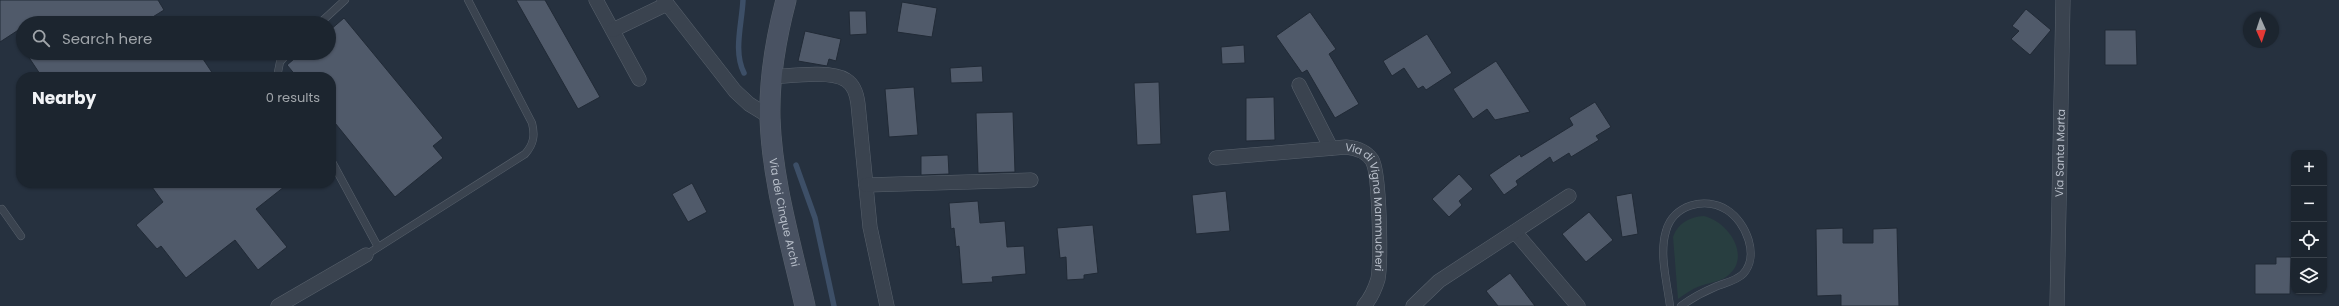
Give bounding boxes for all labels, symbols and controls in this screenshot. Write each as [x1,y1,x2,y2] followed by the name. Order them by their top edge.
[2243,12,2279,48] north arrow
[16,16,336,60] search box
[30,27,52,49] icon: search
[62,28,152,49] text: Search here
[32,86,96,110] text: Nearby
[266,88,320,107] text: 0 results
[2051,109,2069,197] street label: Via Santa Marta
[1344,139,1388,272] street label: Via di Vigna Mammucheri
[2291,150,2327,294] map controls
[2291,150,2327,186] button: +
[765,157,804,269] street label: Via dei Cinque Archi
[2291,186,2327,222] button: −
[2291,222,2327,258] button: locate
[2291,258,2327,294] button: layers

